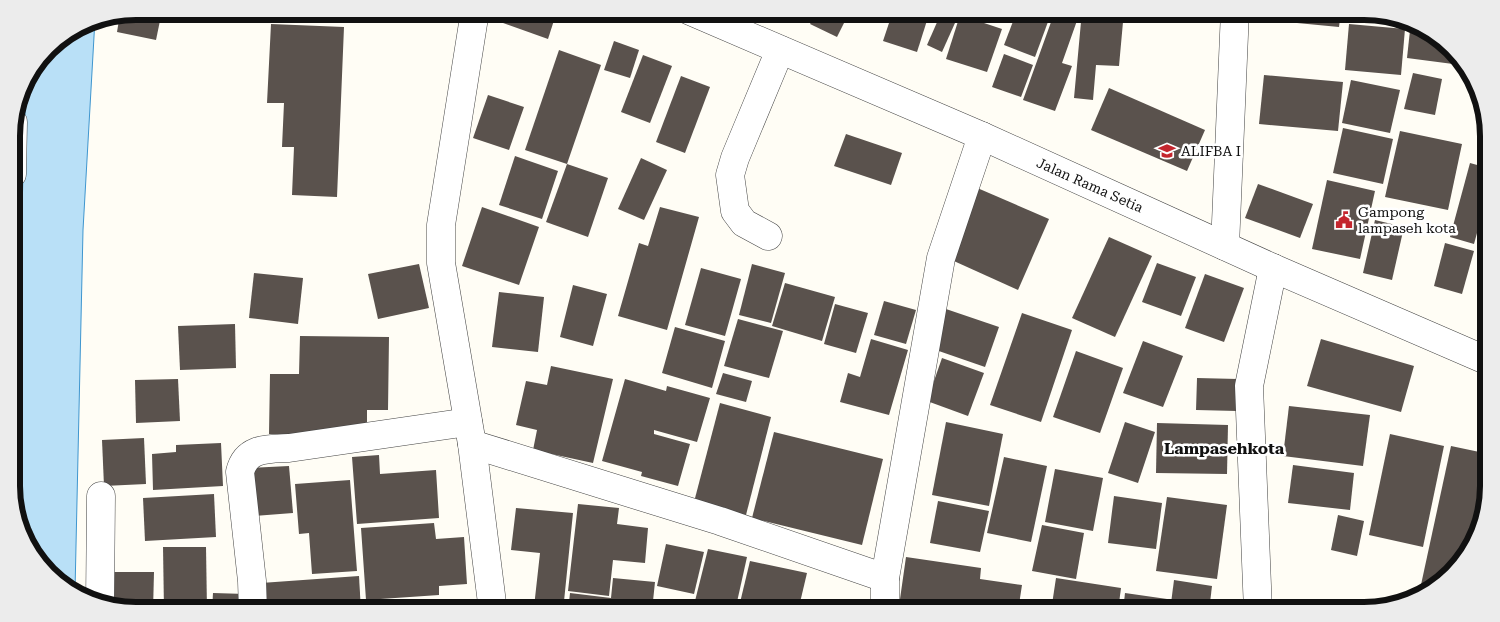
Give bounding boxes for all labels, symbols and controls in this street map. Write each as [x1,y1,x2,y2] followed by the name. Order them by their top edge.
[1157,141,1177,161] school or university icon: ALIFBA I
[1181,143,1241,159] place label: ALIFBA I
[1034,154,1146,216] street label: Jalan Rama Setia
[1358,204,1456,236] place label: Gampong lampaseh kota
[1334,210,1354,230] public building icon: Gampong lampaseh kota
[1164,439,1285,458] district label: Lampasehkota

